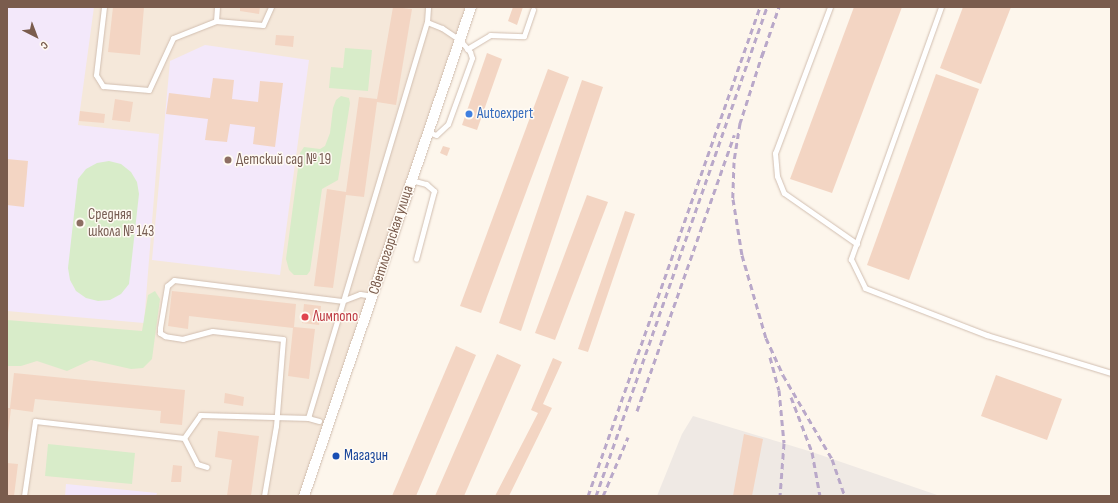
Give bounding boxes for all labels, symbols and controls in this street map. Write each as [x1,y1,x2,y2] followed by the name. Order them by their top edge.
[16,16,56,56] north arrow
[38,39,51,52] text: С
[477,105,533,123] place label: Autoexpert
[464,109,474,119] marker: Autoexpert
[236,151,331,169] place label: Детский сад № 19
[223,155,233,165] marker: Детский сад № 19
[365,183,417,297] street label: Светлогорская улица
[88,205,154,240] place label: Средняя школа № 143
[75,218,85,228] marker: Средняя школа № 143
[313,308,358,326] place label: Лимпопо
[300,312,310,322] marker: Лимпопо
[344,447,388,465] place label: Магазин
[331,451,341,461] marker: Магазин

